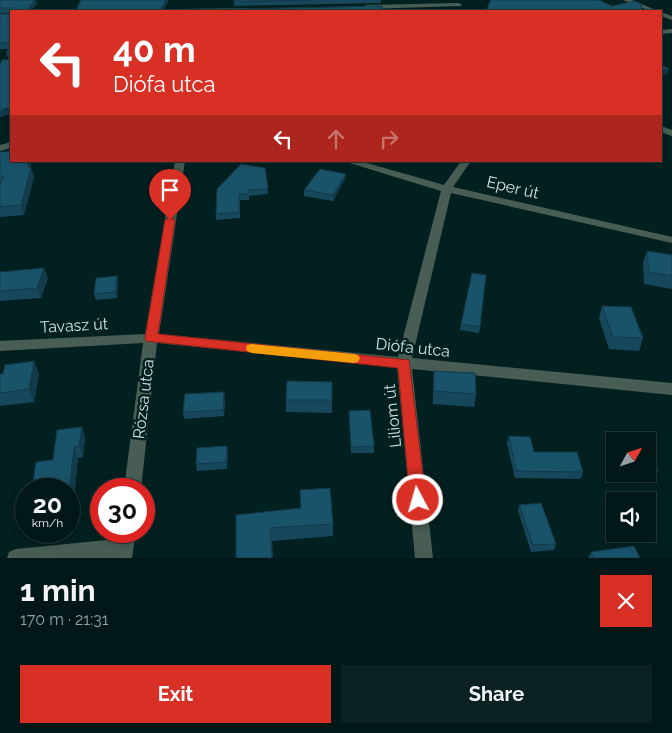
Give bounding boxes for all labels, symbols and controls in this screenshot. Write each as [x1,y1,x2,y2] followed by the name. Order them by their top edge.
[113,29,195,70] text: 40 m
[30,30,95,95] icon: left
[113,71,216,97] text: Diófa utca
[269,125,297,153] icon: left
[322,125,350,153] icon: ahead
[375,125,403,153] icon: right
[149,169,191,220] pin
[485,172,542,203] street label: Eper út
[156,176,184,204] icon: arrive
[40,314,109,337] street label: Tavasz út
[375,334,451,361] street label: Diófa utca
[129,358,158,440] street label: Rózsa utca
[380,383,405,449] street label: Liliom út
[606,432,656,482] north arrow
[606,432,656,542] map controls
[391,473,443,525] position arrow
[90,478,155,543] speed limit sign: 30
[33,489,62,519] text: 20
[606,492,656,542] button: sound
[32,516,63,530] text: km/h
[20,573,96,608] text: 1 min
[600,575,652,627] button: close
[20,610,109,629] text: 170 m · 21:31
[20,665,331,723] button: Exit
[341,665,652,723] button: Share

